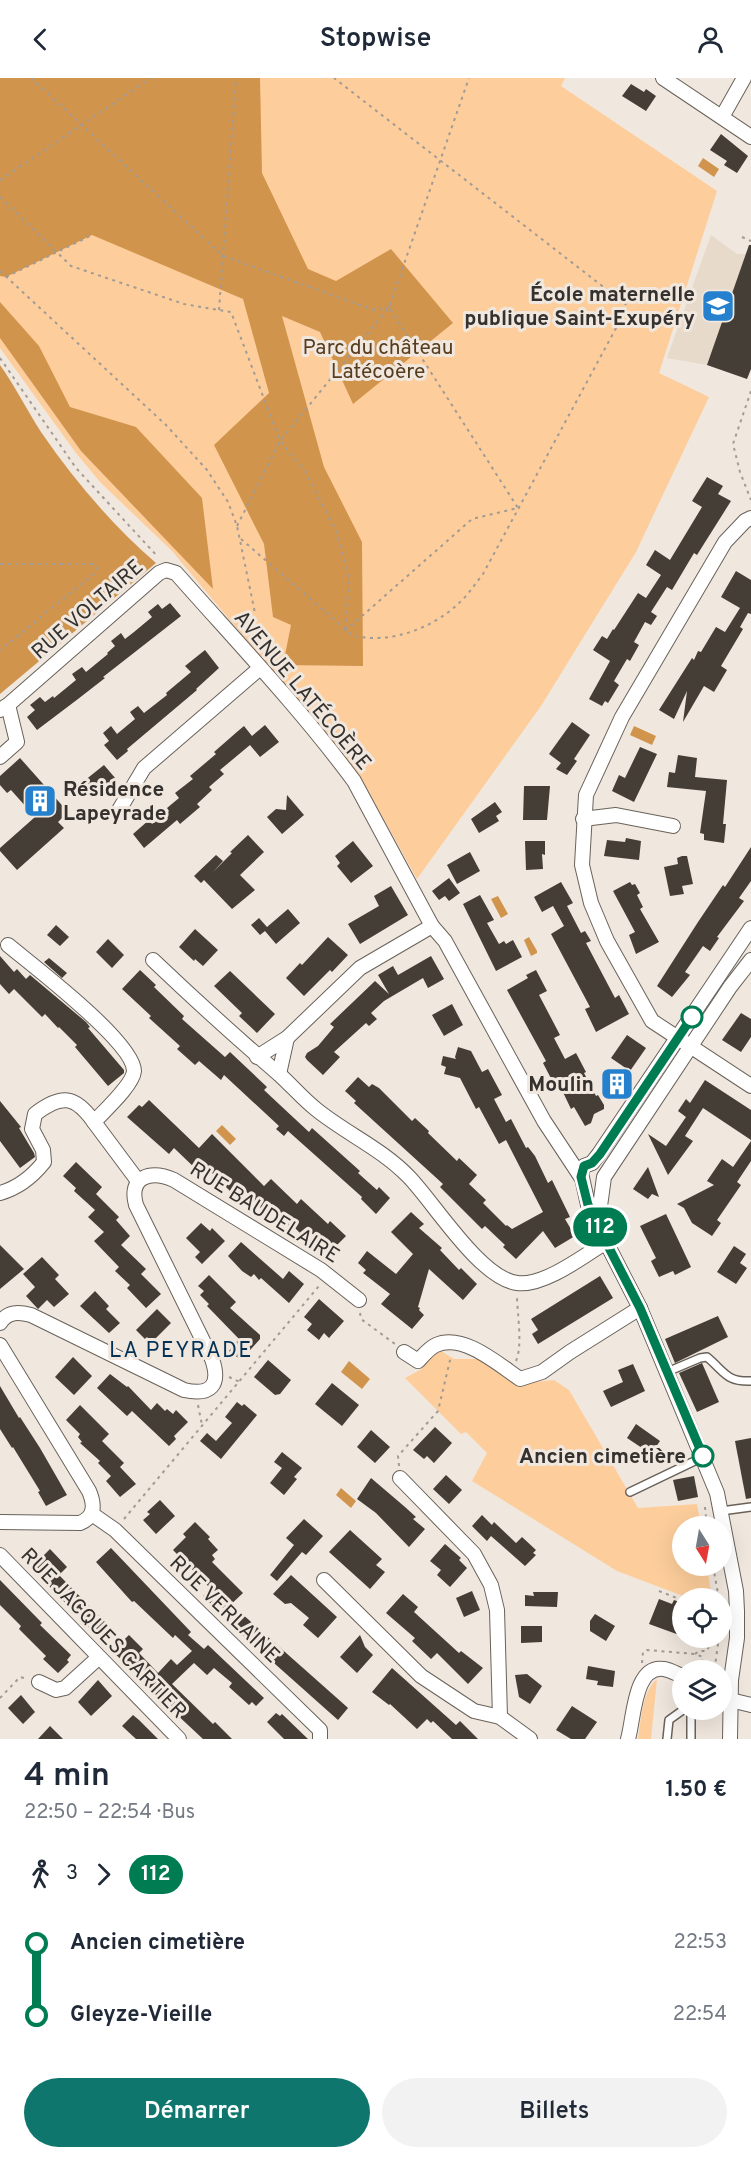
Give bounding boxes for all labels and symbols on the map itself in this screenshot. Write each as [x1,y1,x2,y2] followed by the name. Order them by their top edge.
[464,281,695,333] place label: École maternelle publique Saint-Exupéry
[700,288,736,324] school or university icon: École maternelle publique Saint-Exupéry
[303,335,453,386] park label: Parc du château Latécoère
[26,554,150,666] street label: RUE VOLTAIRE
[227,605,377,776] street label: AVENUE LATÉCOÈRE
[63,777,166,828] place label: Résidence Lapeyrade
[22,783,58,819] building icon: Résidence Lapeyrade
[681,1006,703,1028] unlabelled marker
[599,1066,635,1102] building icon: Moulin
[528,1072,594,1099] place label: Moulin
[184,1156,344,1270] street label: RUE BAUDELAIRE
[566,1208,634,1246] line badge: 112
[109,1338,253,1365] district label: LA PEYRADE
[519,1444,686,1471] place label: Ancien cimetière
[692,1445,714,1467] marker: Ancien cimetière
[672,1516,732,1576] north arrow
[14,1543,192,1725] street label: RUE JACQUES CARTIER
[163,1550,285,1670] street label: RUE VERLAINE

